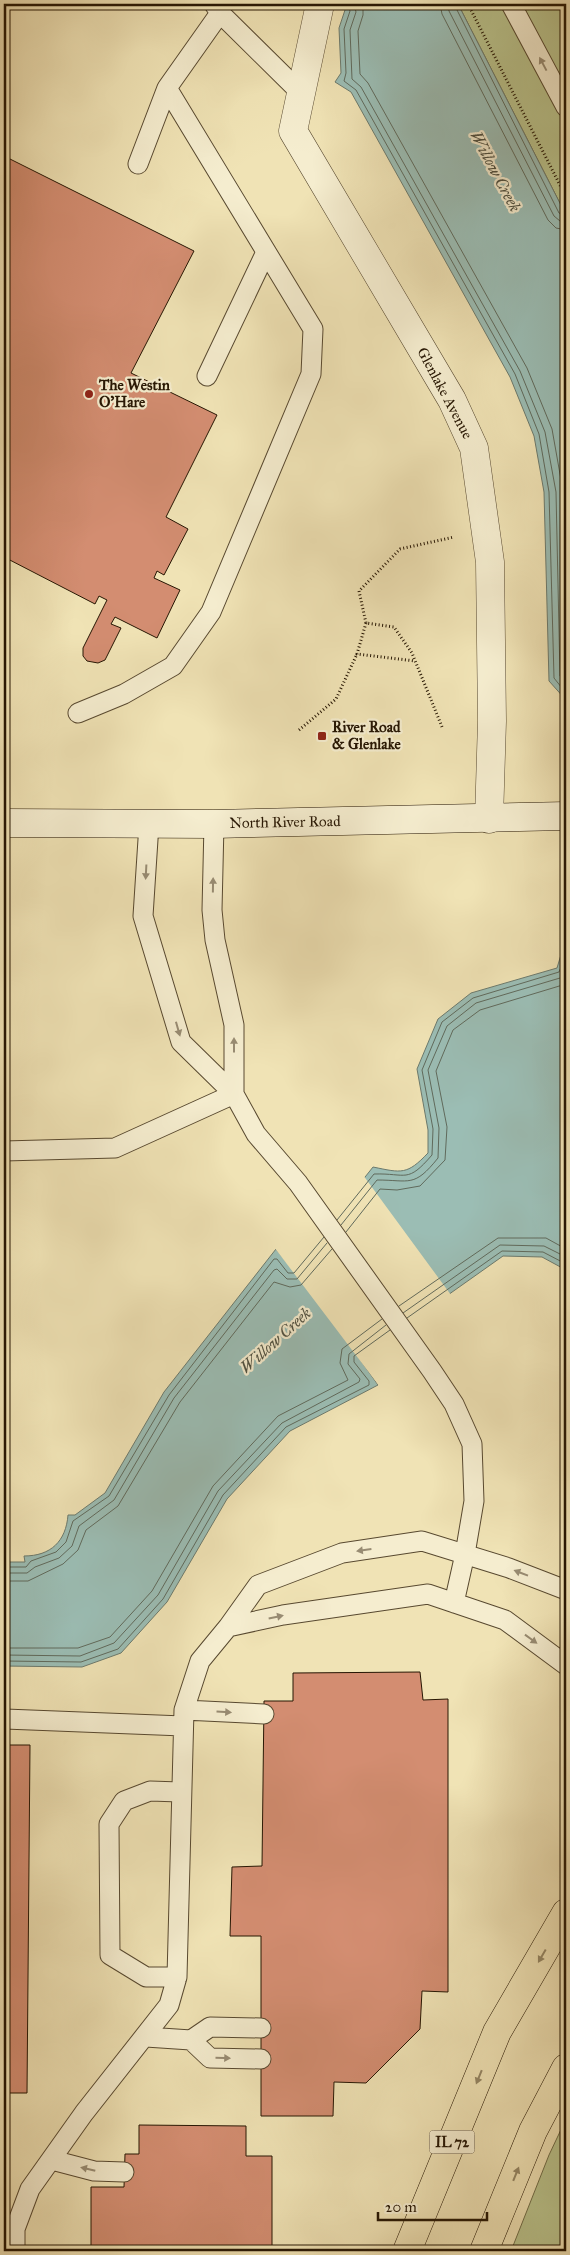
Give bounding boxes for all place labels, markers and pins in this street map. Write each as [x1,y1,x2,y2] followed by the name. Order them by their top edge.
[98,376,171,411] place label: The Westin O'Hare
[83,388,95,400] marker: The Westin O'Hare
[332,718,402,753] place label: River Road & Glenlake
[316,730,328,742] marker: River Road & Glenlake

